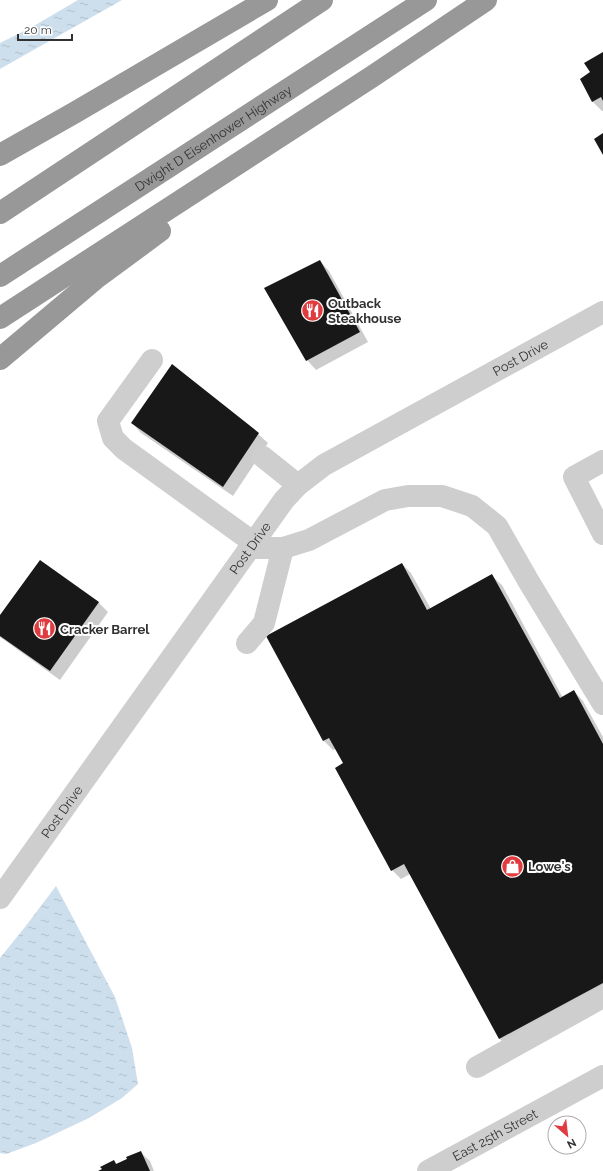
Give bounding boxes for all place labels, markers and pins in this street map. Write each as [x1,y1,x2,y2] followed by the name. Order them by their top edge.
[328,296,401,326] place label: Outback Steakhouse
[299,297,325,323] restaurant icon: Outback Steakhouse
[32,616,58,642] restaurant icon: Cracker Barrel
[60,622,150,637] place label: Cracker Barrel
[499,853,525,879] shop icon: Lowe's
[528,859,571,874] place label: Lowe's

